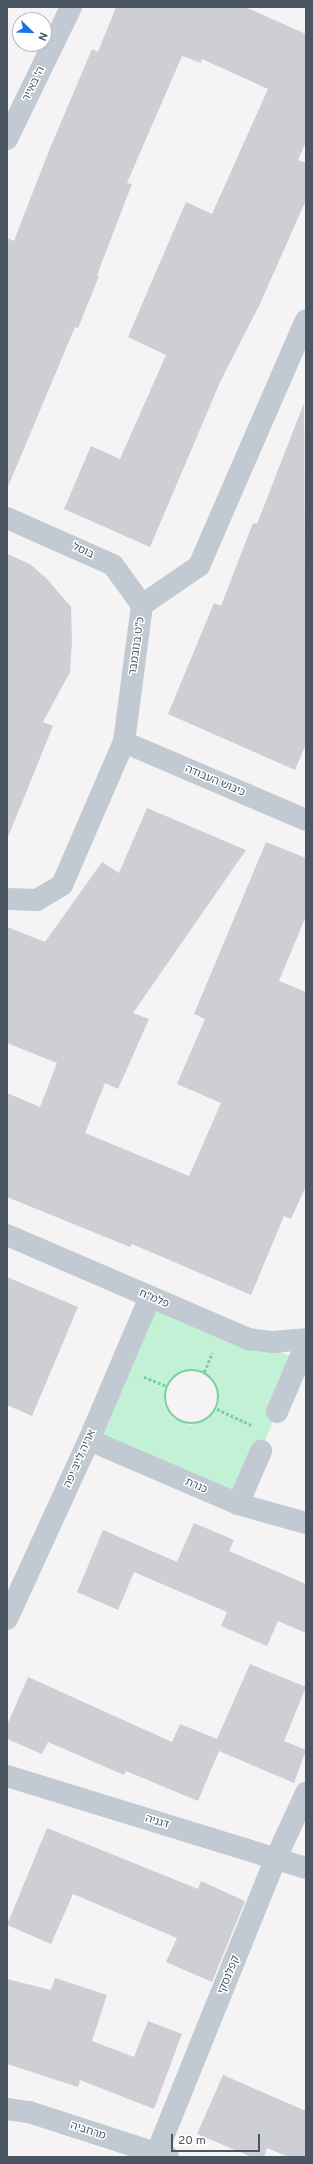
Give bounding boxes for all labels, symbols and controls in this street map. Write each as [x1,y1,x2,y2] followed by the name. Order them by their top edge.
[12,12,52,52] north arrow
[34,30,50,43] text: N
[20,65,48,103] street label: ה' באייר
[70,540,96,562] street label: בוסל
[126,616,148,676] street label: כ"ט בנובמבר
[183,762,247,800] street label: כיבוש העבודה
[137,1287,171,1311] street label: פלמ"ח
[61,1428,99,1490] street label: אריה לייב יפה
[183,1475,209,1497] street label: כנרת
[144,1812,170,1832] street label: דגניה
[215,1954,243,1996] street label: קפלנסקי
[69,2119,107,2143] street label: מרחביה
[173,2126,262,2152] scale bar
[178,2133,206,2149] text: 20 m

